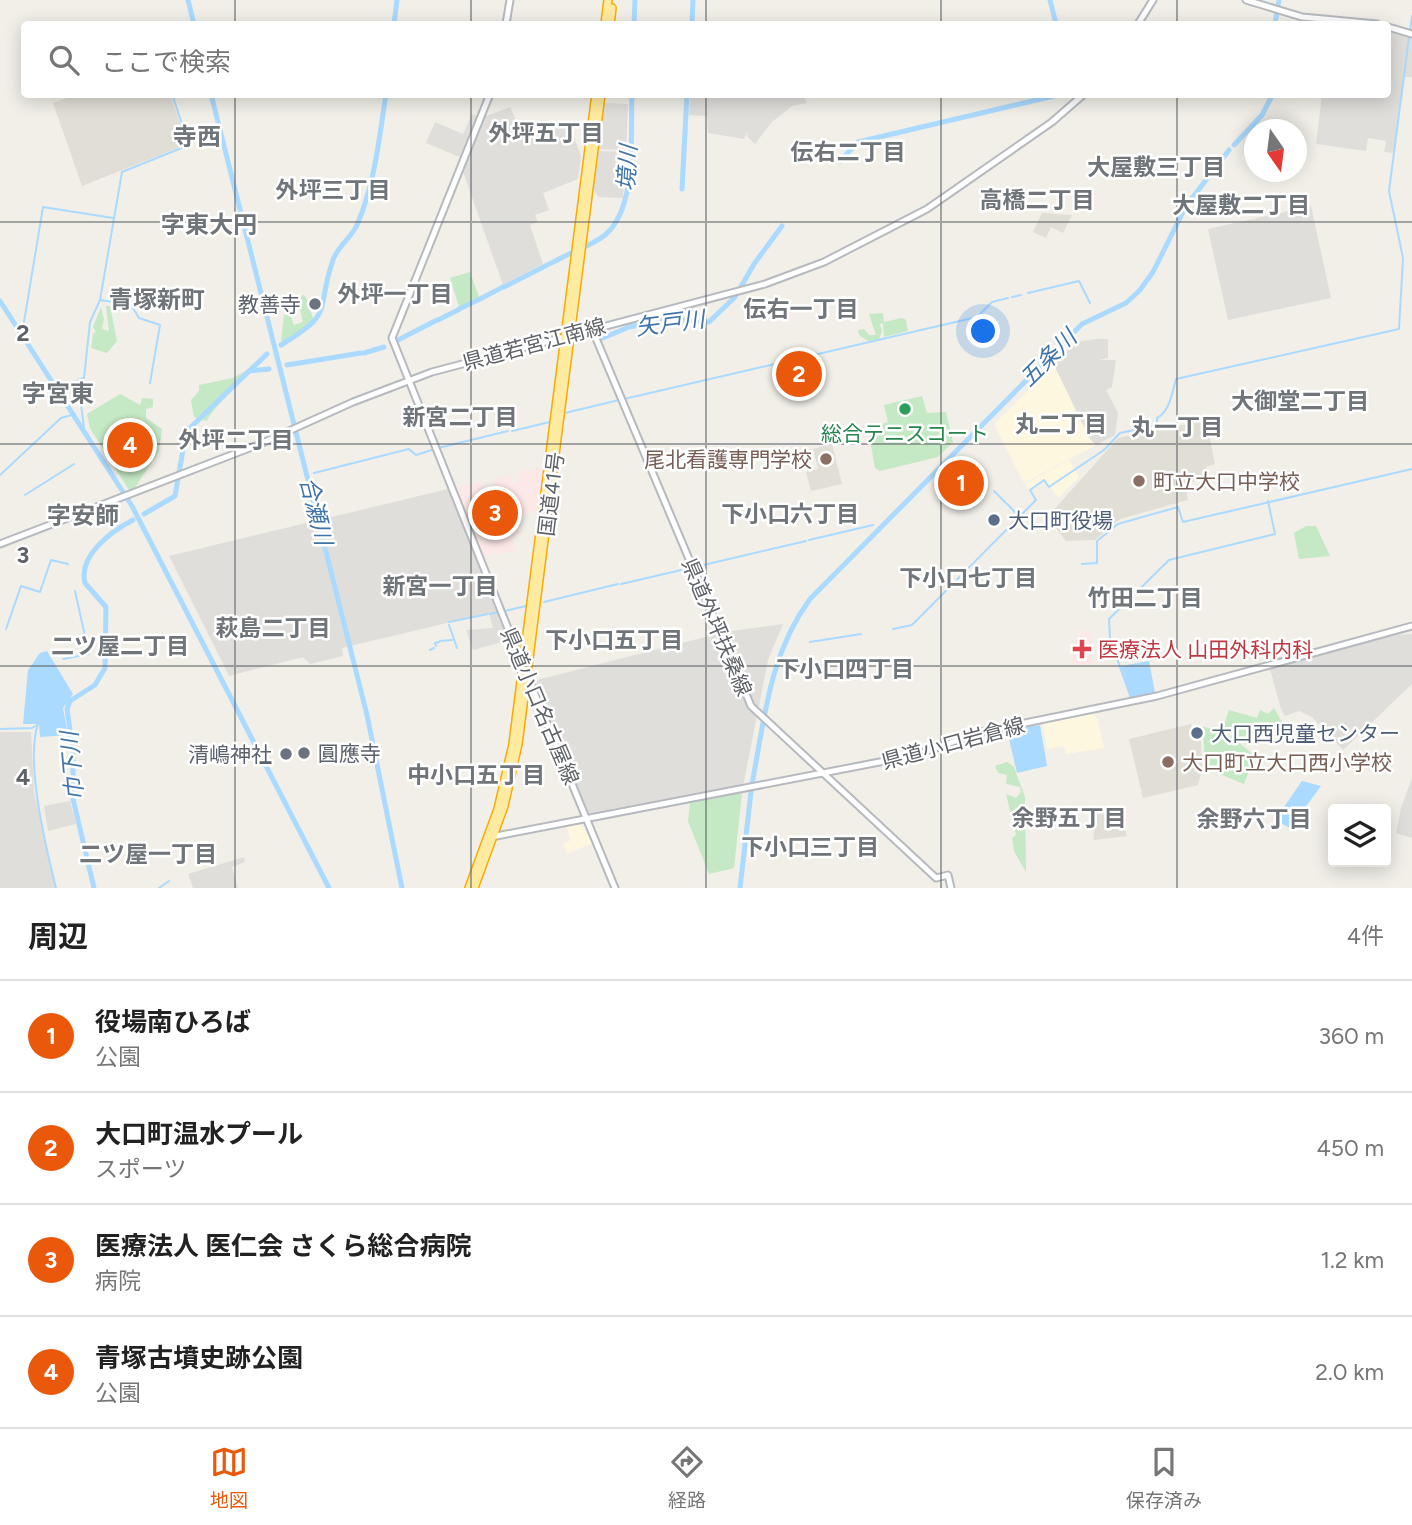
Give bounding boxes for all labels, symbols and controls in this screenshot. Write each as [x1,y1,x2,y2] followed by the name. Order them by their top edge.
[21,21,1391,98] search box
[45,41,83,79] icon: search
[101,46,231,78] text: ここで検索
[489,119,604,147] district label: 外坪五丁目
[1244,119,1307,182] north arrow
[173,122,221,151] district label: 寺西
[791,138,906,166] district label: 伝右二丁目
[611,141,643,192] water label: 境川
[1087,153,1225,181] district label: 大屋敷三丁目
[276,176,391,204] district label: 外坪三丁目
[980,186,1095,214] district label: 高橋二丁目
[1172,191,1310,219] district label: 大屋敷二丁目
[161,210,257,239] district label: 字東大円
[338,280,453,308] district label: 外坪一丁目
[109,285,205,314] district label: 青塚新町
[238,292,301,317] place label: 教善寺
[744,295,859,323] district label: 伝右一丁目
[307,296,323,312] marker: 教善寺
[634,305,709,341] water label: 矢戸川
[460,313,608,375] street label: 県道若宮江南線
[966,314,1000,348] your location
[16,319,30,347] text: 2
[1014,322,1084,392] water label: 五条川
[776,348,822,400] pin: 2
[22,379,94,408] district label: 字宮東
[1231,387,1369,415] district label: 大御堂二丁目
[897,401,913,417] marker: 総合テニスコート
[403,403,518,431] district label: 新宮二丁目
[1015,410,1107,438] district label: 丸二丁目
[1131,413,1223,441] district label: 丸一丁目
[107,419,153,471] pin: 4
[821,421,989,446] place label: 総合テニスコート
[179,426,294,454] district label: 外坪二丁目
[644,447,812,472] place label: 尾北看護専門学校
[533,450,569,538] street label: 国道41号
[818,451,834,467] marker: 尾北看護専門学校
[938,457,984,509] pin: 1
[1153,469,1300,494] place label: 町立大口中学校
[1131,473,1147,489] marker: 町立大口中学校
[294,474,339,551] water label: 合瀬川
[472,487,518,539] pin: 3
[721,500,859,528] district label: 下小口六丁目
[47,501,119,530] district label: 字安師
[1008,508,1113,533] place label: 大口町役場
[986,512,1002,528] marker: 大口町役場
[17,541,29,569] text: 3
[677,554,757,700] street label: 県道外坪扶桑線
[899,564,1037,592] district label: 下小口七丁目
[383,572,498,600] district label: 新宮一丁目
[1088,584,1203,612] district label: 竹田二丁目
[216,614,331,642] district label: 萩島二丁目
[496,624,584,788] street label: 県道小口名古屋線
[545,626,683,654] district label: 下小口五丁目
[51,632,189,660] district label: 二ツ屋二丁目
[1098,637,1313,662] place label: 医療法人 山田外科内科
[1072,639,1092,659] marker: 医療法人 山田外科内科
[776,655,914,683] district label: 下小口四丁目
[879,712,1027,774] street label: 県道小口岩倉線
[1211,721,1400,746] place label: 大口西児童センター
[1189,725,1205,741] marker: 大口西児童センター
[55,727,89,802] water label: 巾下川
[318,741,381,766] place label: 圓應寺
[188,742,272,767] place label: 清嶋神社
[296,745,312,761] marker: 圓應寺
[278,746,294,762] marker: 清嶋神社
[1182,750,1392,775] place label: 大口町立大口西小学校
[1160,754,1176,770] marker: 大口町立大口西小学校
[407,761,545,789] district label: 中小口五丁目
[16,763,30,791] text: 4
[1012,804,1127,832] district label: 余野五丁目
[1328,804,1391,867] map controls
[1328,804,1391,867] button: layers
[1197,805,1312,833] district label: 余野六丁目
[741,833,879,861] district label: 下小口三丁目
[79,840,217,868] district label: 二ツ屋一丁目
[28,918,88,955] text: 周辺
[1347,922,1384,950] text: 4件
[95,1006,251,1038] text: 役場南ひろば
[46,1022,56,1050] text: 1
[1318,1022,1384,1050] text: 360 m
[95,1043,141,1071] text: 公園
[95,1118,303,1150] text: 大口町温水プール
[44,1134,58,1162] text: 2
[1316,1134,1384,1162] text: 450 m
[95,1155,187,1183] text: スポーツ
[95,1230,471,1262] text: 医療法人 医仁会 さくら総合病院
[45,1246,57,1274] text: 3
[1320,1246,1384,1274] text: 1.2 km
[95,1267,141,1295] text: 病院
[95,1342,303,1374] text: 青塚古墳史跡公園
[44,1358,58,1386] text: 4
[1315,1358,1384,1386] text: 2.0 km
[95,1379,141,1407] text: 公園
[210,1443,248,1512] tab: 地図
[668,1443,706,1512] tab: 経路
[1126,1443,1202,1512] tab: 保存済み

